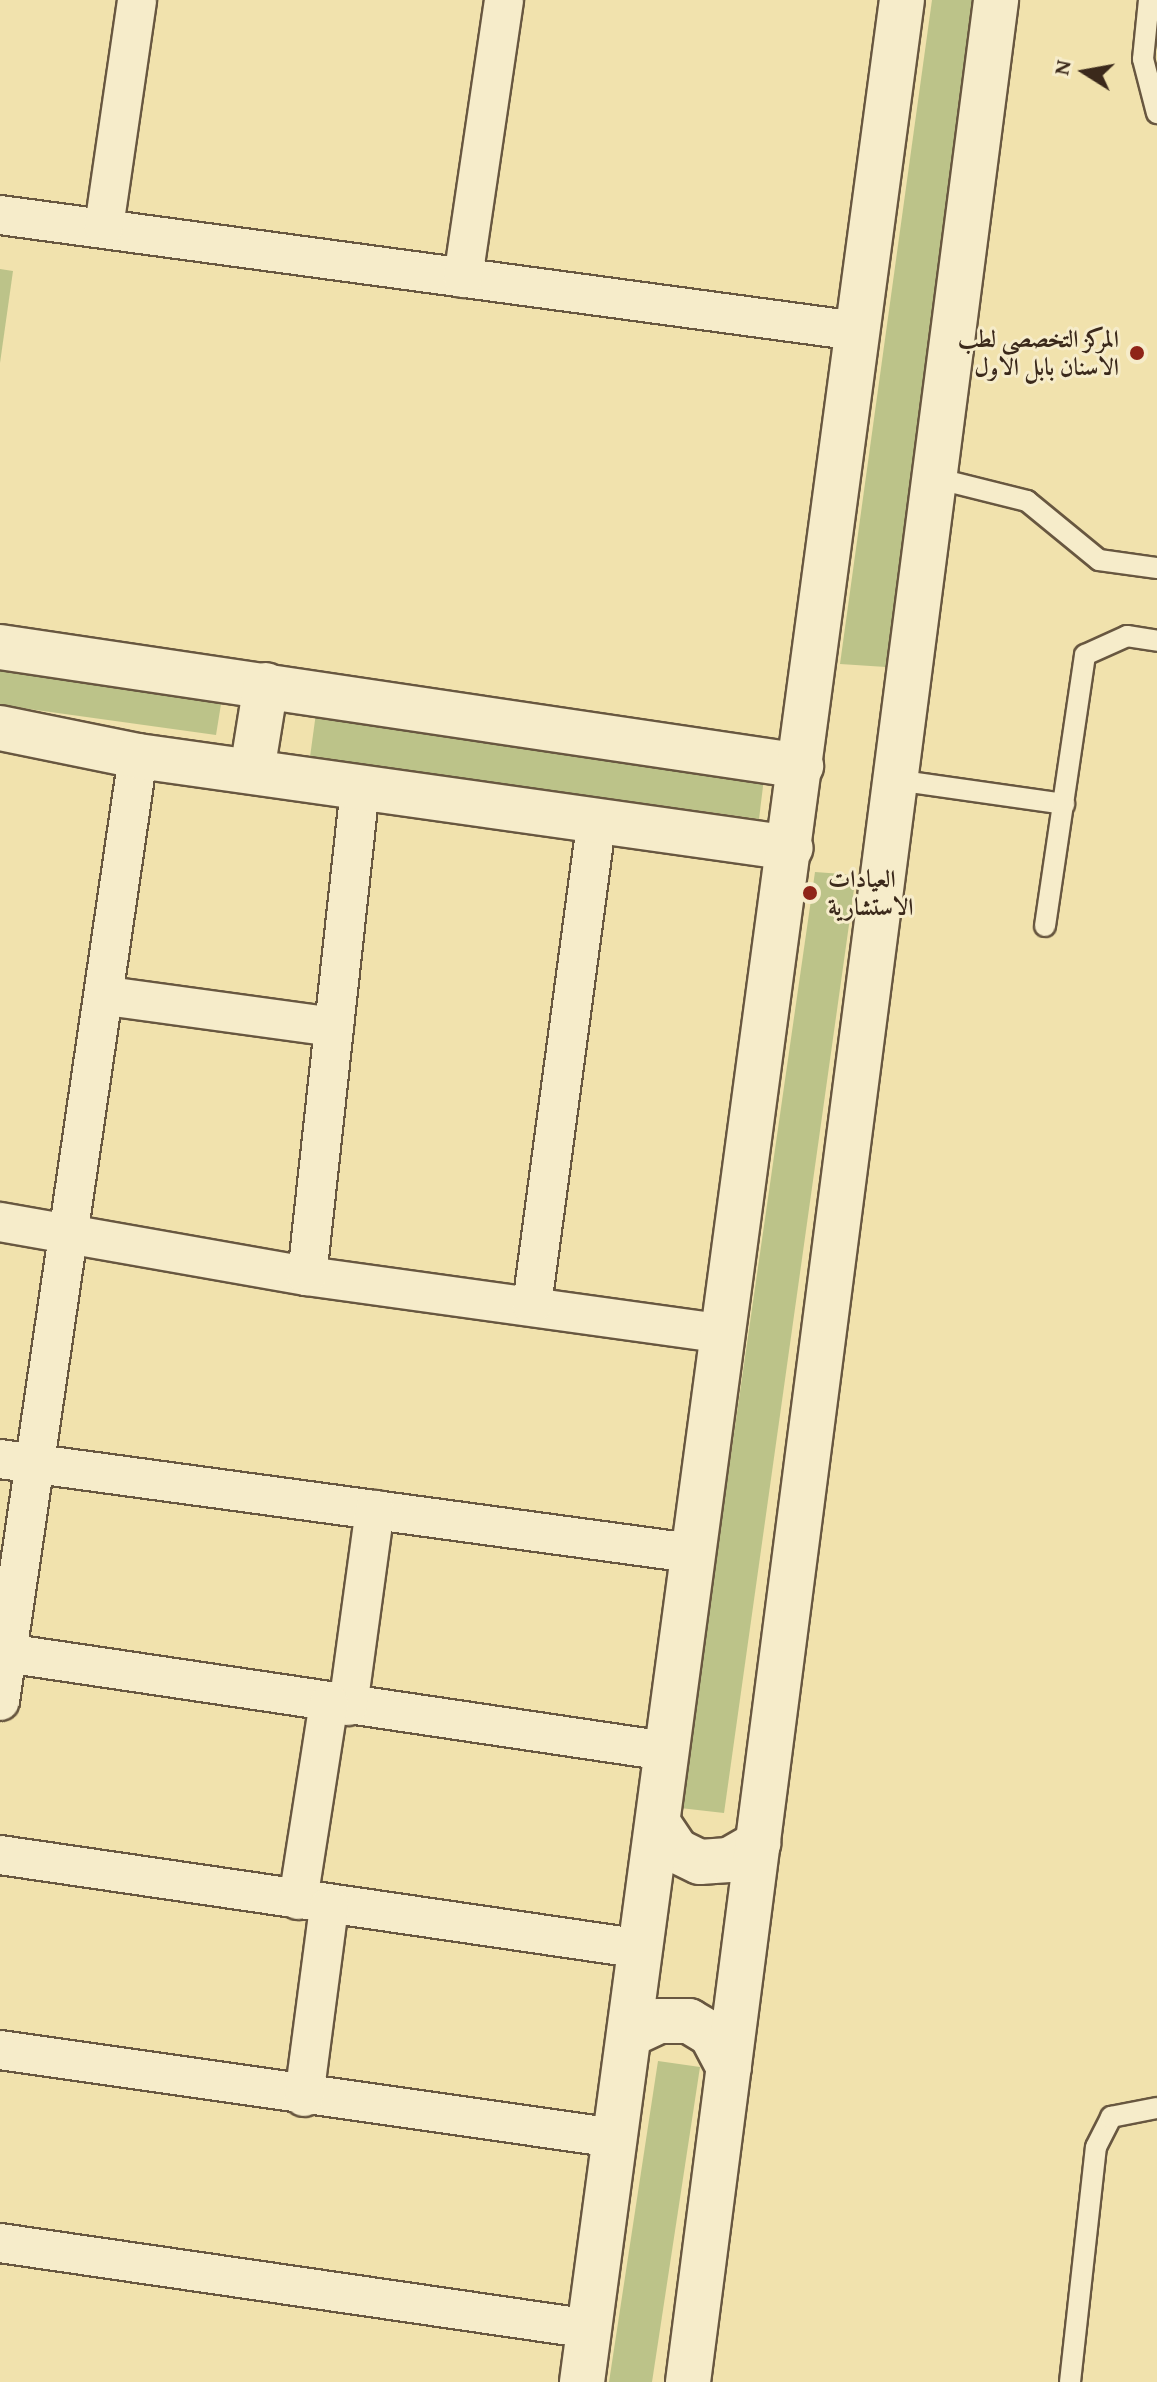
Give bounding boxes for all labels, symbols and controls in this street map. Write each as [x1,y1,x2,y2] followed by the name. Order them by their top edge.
[1045,32,1125,112] north arrow
[1044,57,1079,78] text: N
[958,325,1119,381] place label: المركز التخصصي لطب الاسنان بابل الاول
[1126,342,1148,364] marker: المركز التخصصي لطب الاسنان بابل الاول
[828,865,913,921] place label: العيادات الاستشارية
[799,882,821,904] marker: العيادات الاستشارية

